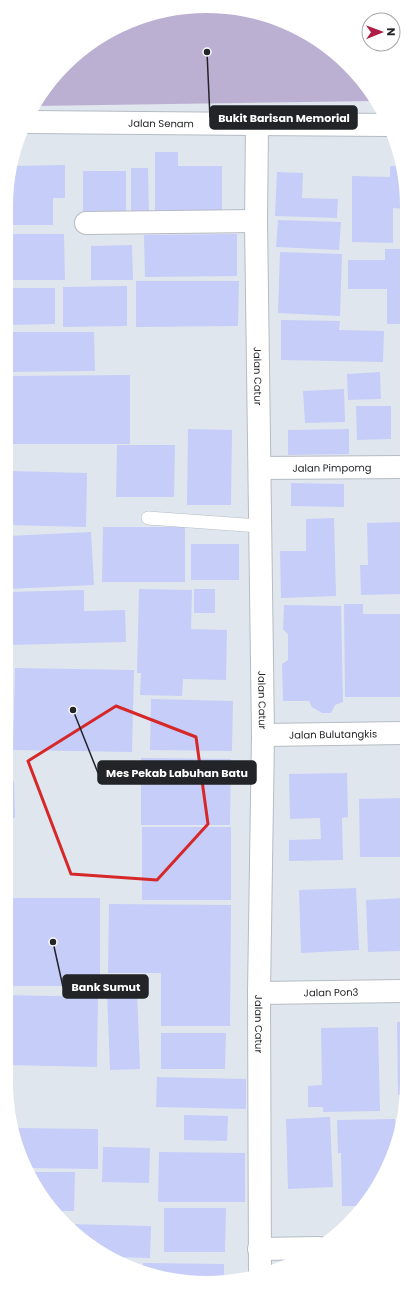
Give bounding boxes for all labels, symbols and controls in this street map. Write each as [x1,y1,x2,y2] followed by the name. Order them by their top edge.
[361,12,401,52] north arrow
[383,28,399,36] text: N
[210,106,357,129] callout: Bukit Barisan Memorial
[218,110,350,126] text: Bukit Barisan Memorial
[128,115,194,131] street label: Jalan Senam
[250,347,266,406] street label: Jalan Catur
[292,460,372,475] street label: Jalan Pimpomg
[255,671,270,730] street label: Jalan Catur
[289,726,377,742] street label: Jalan Bulutangkis
[98,761,256,784] callout: Mes Pekab Labuhan Batu
[106,765,248,781] text: Mes Pekab Labuhan Batu
[63,975,148,998] callout: Bank Sumut
[72,979,141,995] text: Bank Sumut
[303,984,359,1000] street label: Jalan Pon3
[252,995,267,1054] street label: Jalan Catur

